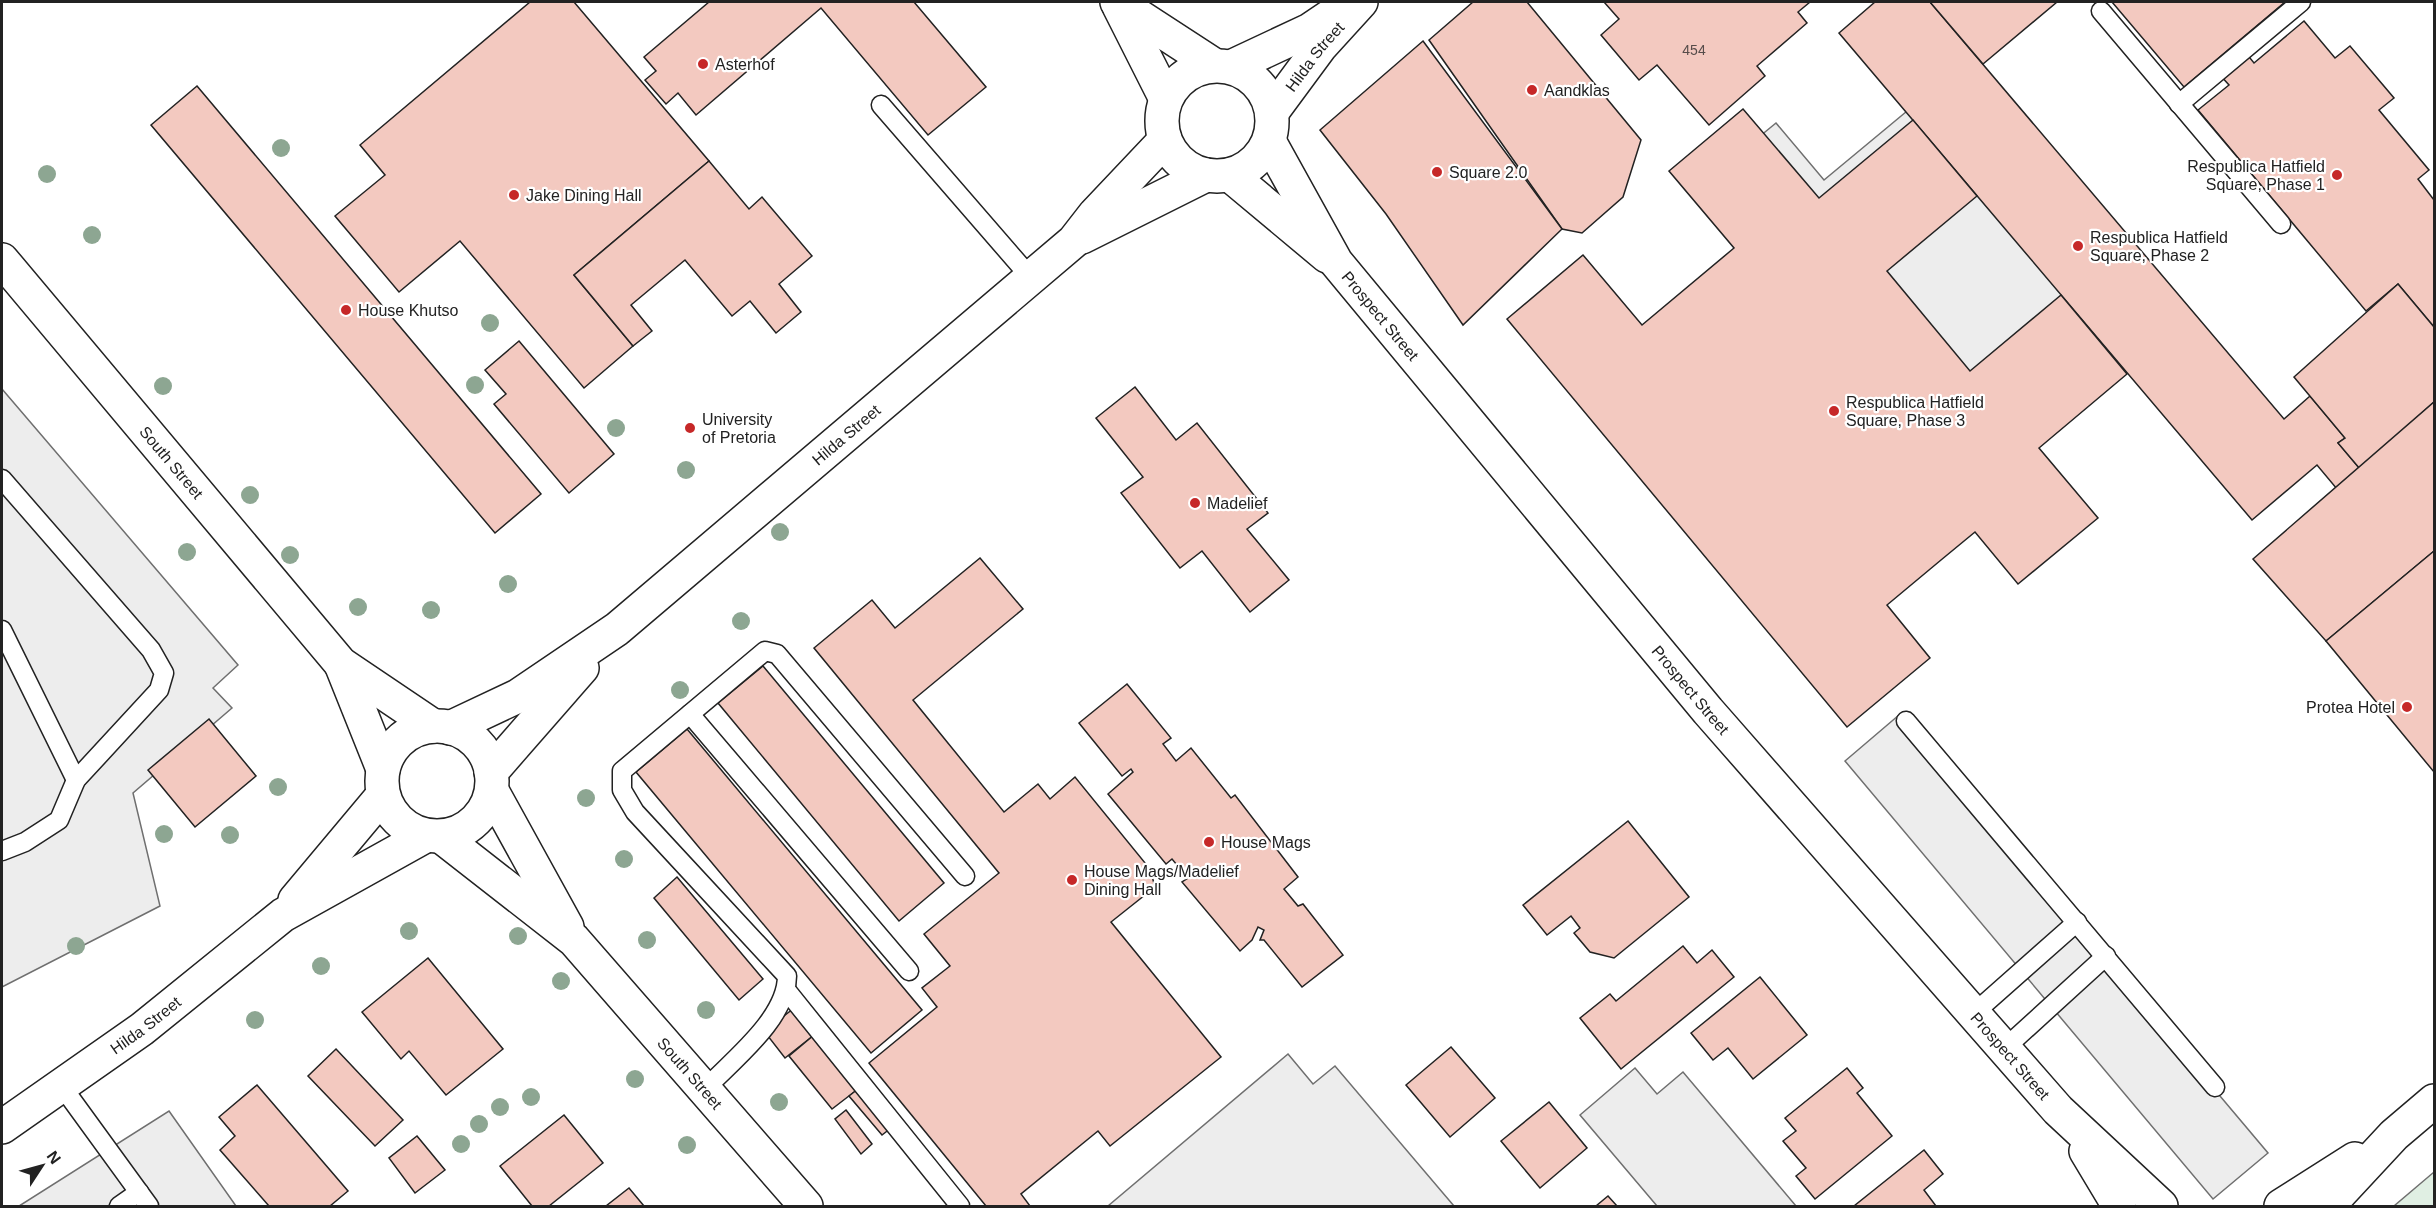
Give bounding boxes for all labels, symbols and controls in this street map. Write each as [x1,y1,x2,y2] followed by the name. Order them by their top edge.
[1282,18,1348,95] street label: Hilda Street
[1682,42,1706,58] house number: 454
[715,56,775,73] place label: Asterhof
[696,57,710,71] marker: Asterhof
[1544,82,1610,99] place label: Aandklas
[1525,83,1539,97] marker: Aandklas
[2187,158,2325,193] place label: Respublica Hatfield Square, Phase 1
[1449,164,1527,181] place label: Square 2.0
[1430,165,1444,179] marker: Square 2.0
[2330,168,2344,182] marker: Respublica Hatfield Square, Phase 1
[526,187,642,204] place label: Jake Dining Hall
[507,188,521,202] marker: Jake Dining Hall
[2090,229,2228,264] place label: Respublica Hatfield Square, Phase 2
[2071,239,2085,253] marker: Respublica Hatfield Square, Phase 2
[1338,268,1422,364] street label: Prospect Street
[358,302,459,319] place label: House Khutso
[339,303,353,317] marker: House Khutso
[1846,394,1984,429] place label: Respublica Hatfield Square, Phase 3
[809,401,884,469] street label: Hilda Street
[1827,404,1841,418] marker: Respublica Hatfield Square, Phase 3
[702,411,776,446] place label: University of Pretoria
[683,421,697,435] marker: University of Pretoria
[136,423,207,503] street label: South Street
[1207,495,1268,512] place label: Madelief
[1188,496,1202,510] marker: Madelief
[1648,642,1733,738] street label: Prospect Street
[2306,699,2395,716] place label: Protea Hotel
[2400,700,2414,714] marker: Protea Hotel
[1221,834,1311,851] place label: House Mags
[1202,835,1216,849] marker: House Mags
[1084,863,1239,898] place label: House Mags/Madelief Dining Hall
[1065,873,1079,887] marker: House Mags/Madelief Dining Hall
[107,993,185,1057] street label: Hilda Street
[1967,1009,2053,1104] street label: Prospect Street
[654,1034,726,1113] street label: South Street
[12,1136,72,1196] north arrow
[43,1148,64,1167] text: N

